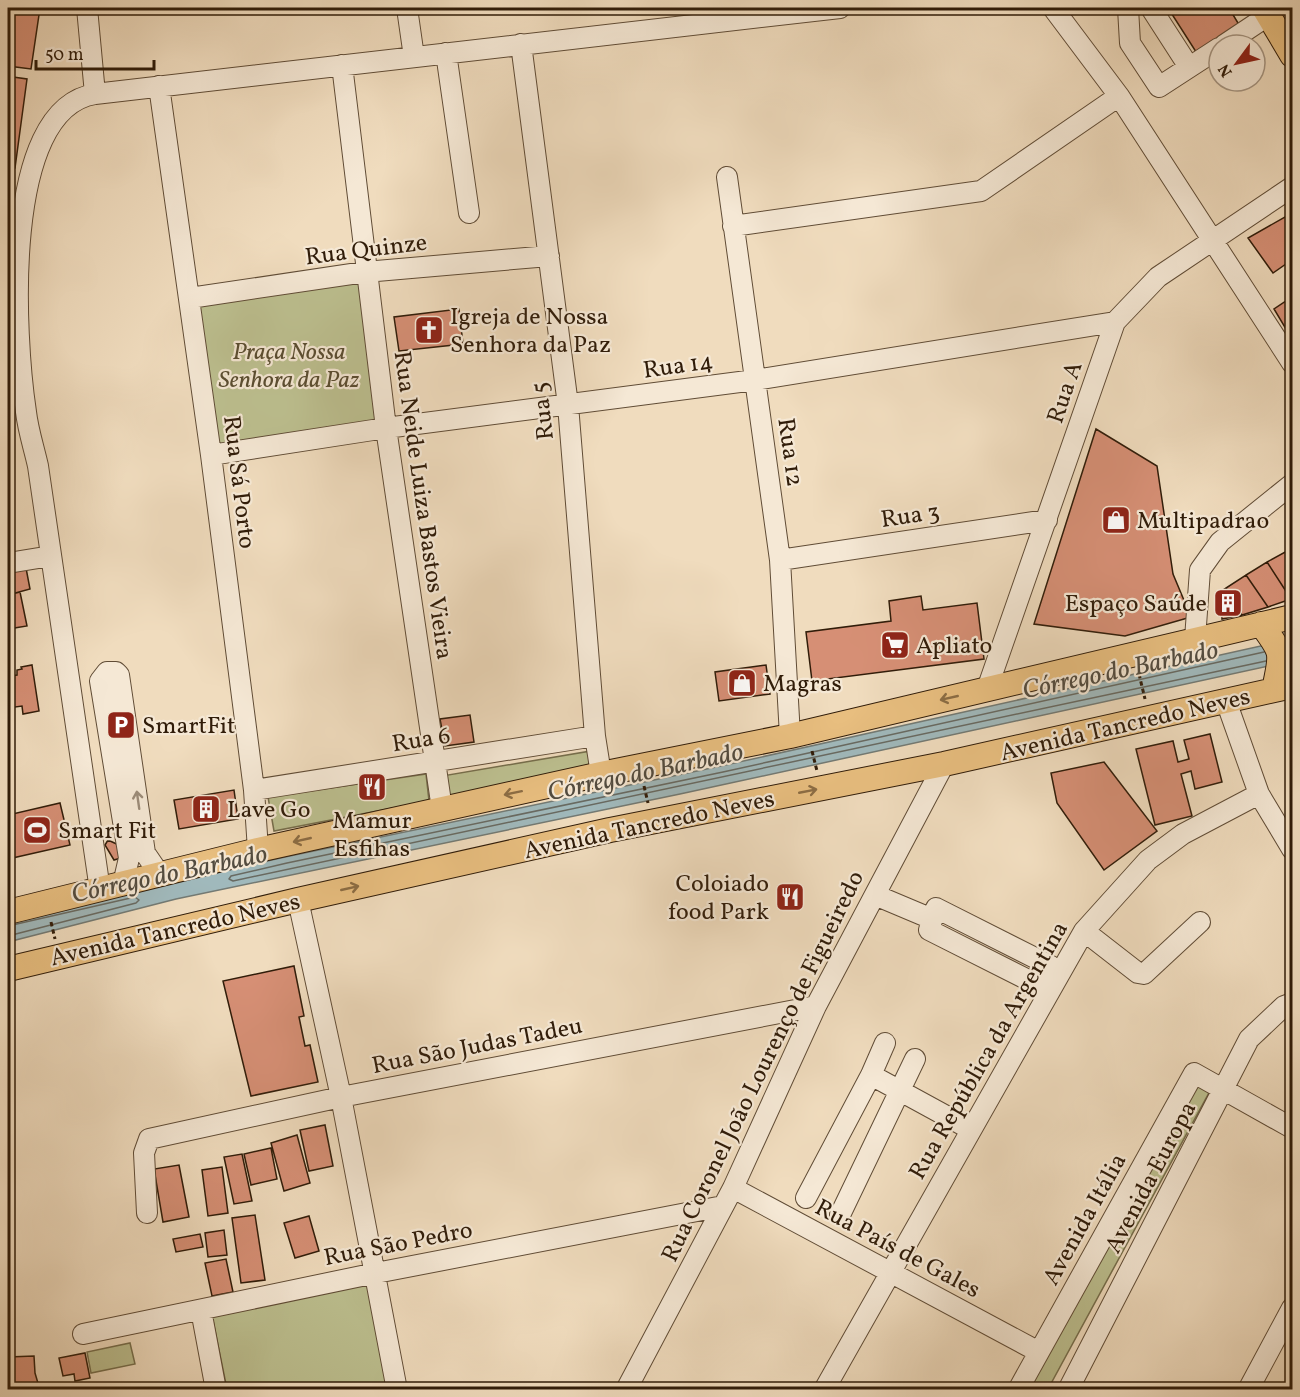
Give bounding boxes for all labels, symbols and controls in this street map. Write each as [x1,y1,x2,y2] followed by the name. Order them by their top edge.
[36,33,154,71] scale bar
[1207,33,1267,93] north arrow
[45,43,84,68] text: 50 m
[1214,59,1238,81] text: N
[303,227,429,275] street label: Rua Quinze
[450,301,611,363] place label: Igreja de Nossa Senhora da Paz
[413,314,445,346] church icon: Igreja de Nossa Senhora da Paz
[219,336,360,398] park label: Praça Nossa Senhora da Paz
[641,345,715,389] street label: Rua 14
[384,349,461,662] street label: Rua Neide Luiza Bastos Vieira
[1039,357,1092,428] street label: Rua A
[524,380,564,442] street label: Rua 5
[213,414,263,551] street label: Rua Sá Porto
[767,416,811,489] street label: Rua 12
[879,496,942,538] street label: Rua 3
[1100,504,1132,536] shop icon: Multipadrao
[1137,505,1269,539] place label: Multipadrao
[1212,587,1244,619] building icon: Espaço Saúde
[1065,588,1207,622] place label: Espaço Saúde
[879,629,911,661] supermarket icon: Apliato
[916,630,992,664] place label: Apliato
[1019,633,1222,709] water label: Córrego do Barbado
[726,667,758,699] shop icon: Magras
[763,668,842,702] place label: Magras
[997,681,1254,771] street label: Avenida Tancredo Neves
[940,693,960,704] one-way arrow
[105,709,137,741] parking icon: SmartFit
[142,710,235,744] place label: SmartFit
[390,720,453,762] street label: Rua 6
[544,735,747,811] water label: Córrego do Barbado
[356,771,388,803] restaurant icon: Mamur Esfihas
[521,783,778,869] street label: Avenida Tancredo Neves
[798,785,818,796] one-way arrow
[503,788,523,799] one-way arrow
[132,791,143,811] one-way arrow
[190,793,222,825] building icon: Lave Go
[227,794,311,828] place label: Lave Go
[332,805,412,867] place label: Mamur Esfihas
[21,814,53,846] sports icon: Smart Fit
[58,815,156,849] place label: Smart Fit
[293,835,312,847] one-way arrow
[68,837,271,913] water label: Córrego do Barbado
[654,866,874,1268] street label: Rua Coronel João Lourenço de Figueiredo
[668,868,769,930] place label: Coloiado food Park
[774,881,806,913] restaurant icon: Coloiado food Park
[340,882,360,893] one-way arrow
[47,886,304,976] street label: Avenida Tancredo Neves
[902,916,1078,1186] street label: Rua República da Argentina
[369,1010,586,1084] street label: Rua São Judas Tadeu
[1097,1096,1206,1260] street label: Avenida Europa
[1035,1148,1136,1292] street label: Avenida Itália
[808,1192,986,1308] street label: Rua País de Gales
[321,1214,476,1276] street label: Rua São Pedro

